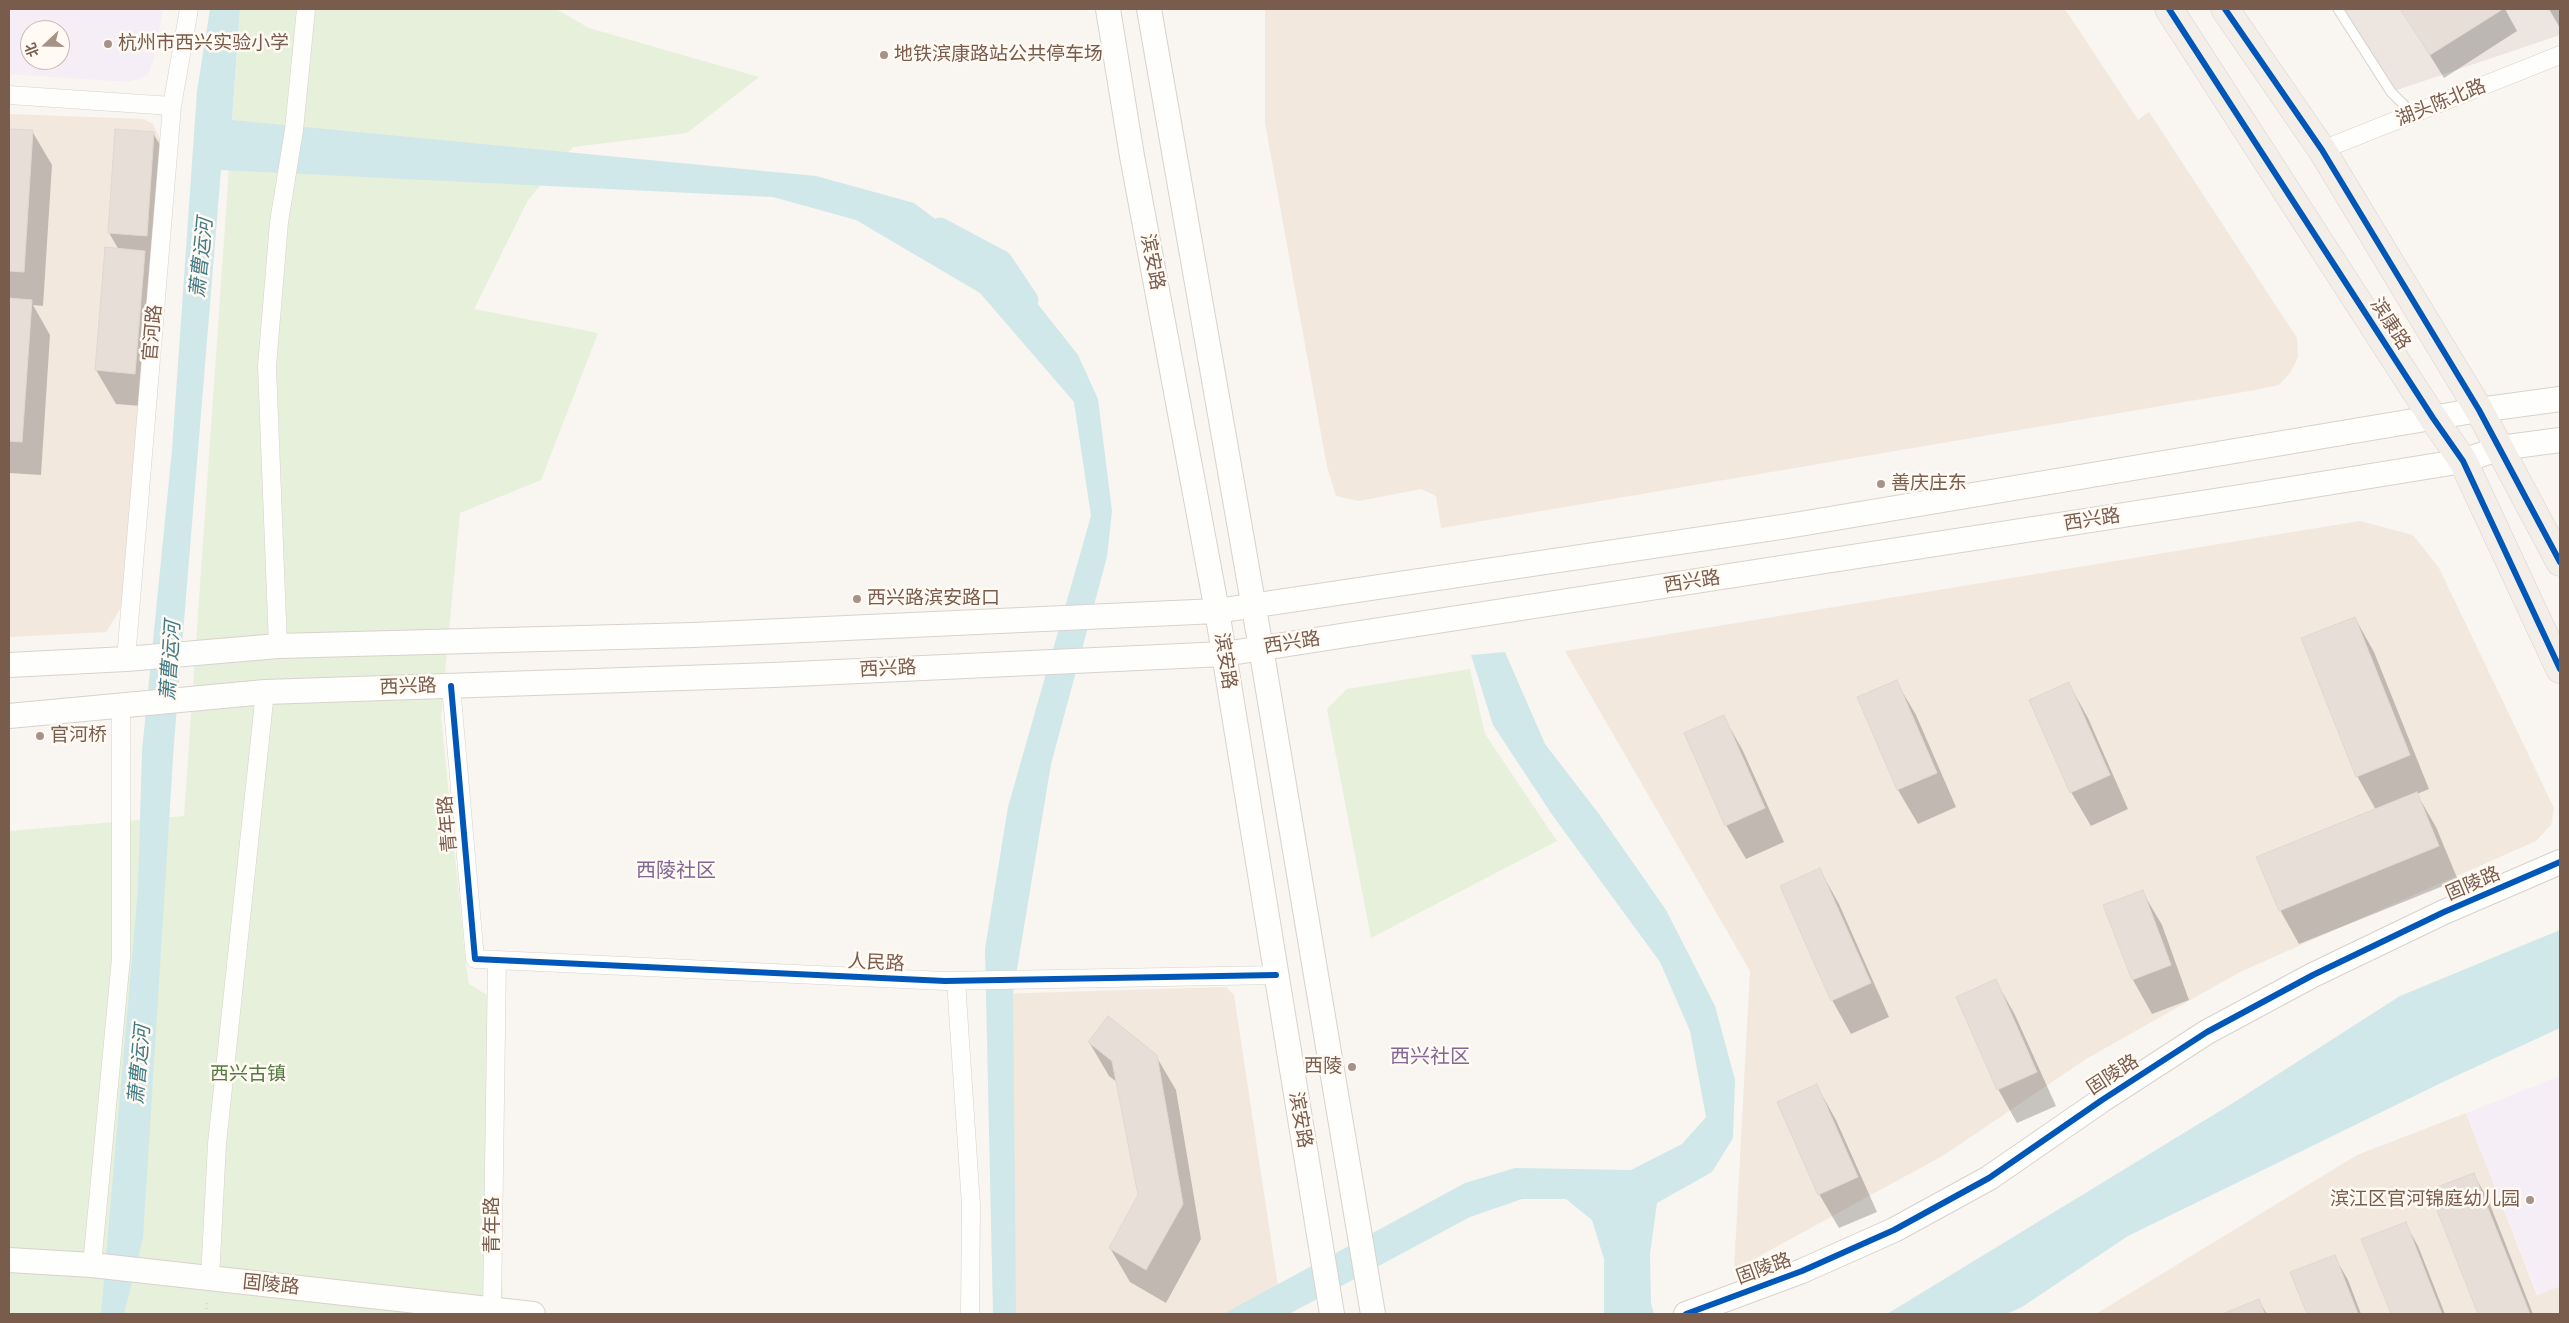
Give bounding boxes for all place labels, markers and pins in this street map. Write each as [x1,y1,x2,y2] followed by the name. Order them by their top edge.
[118,33,289,55] place label: 杭州市西兴实验小学
[102,38,114,50] marker: 杭州市西兴实验小学
[894,44,1103,66] place label: 地铁滨康路站公共停车场
[878,49,890,61] marker: 地铁滨康路站公共停车场
[1891,473,1967,495] place label: 善庆庄东
[1875,478,1887,490] marker: 善庆庄东
[867,588,1000,610] place label: 西兴路滨安路口
[851,593,863,605] marker: 西兴路滨安路口
[50,725,107,747] place label: 官河桥
[34,730,46,742] marker: 官河桥
[1304,1056,1342,1078] place label: 西陵
[1346,1061,1358,1073] marker: 西陵
[2330,1189,2520,1211] place label: 滨江区官河锦庭幼儿园
[2524,1194,2536,1206] marker: 滨江区官河锦庭幼儿园

